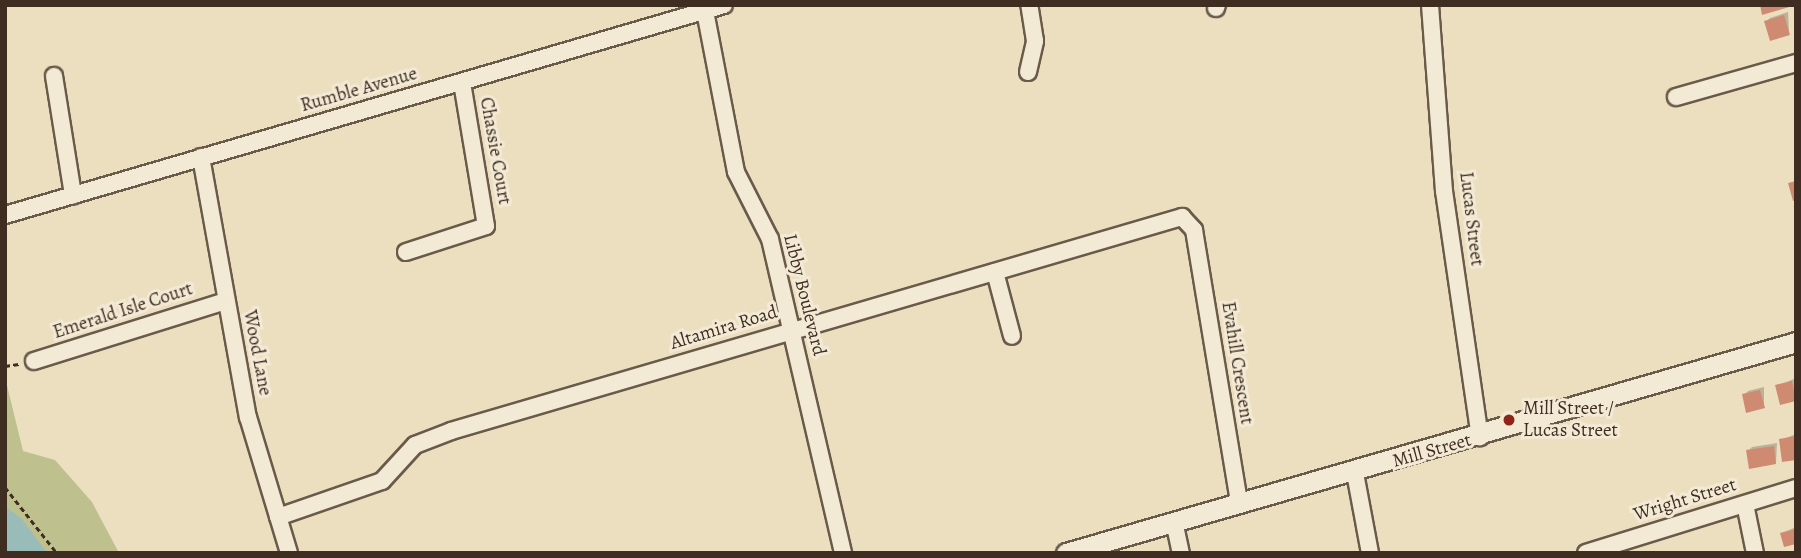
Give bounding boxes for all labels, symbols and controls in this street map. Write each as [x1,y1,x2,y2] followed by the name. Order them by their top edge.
[298,62,420,118] street label: Rumble Avenue
[474,96,516,206] street label: Chassie Court
[1454,171,1488,267] street label: Lucas Street
[778,232,830,358] street label: Libby Boulevard
[50,278,196,344] street label: Emerald Isle Court
[1216,300,1258,426] street label: Evahill Crescent
[668,301,780,355] street label: Altamira Road
[238,308,276,398] street label: Wood Lane
[1523,398,1618,442] place label: Mill Street / Lucas Street
[1501,412,1517,428] marker: Mill Street / Lucas Street
[1390,429,1474,473] street label: Mill Street
[1631,474,1739,526] street label: Wright Street

